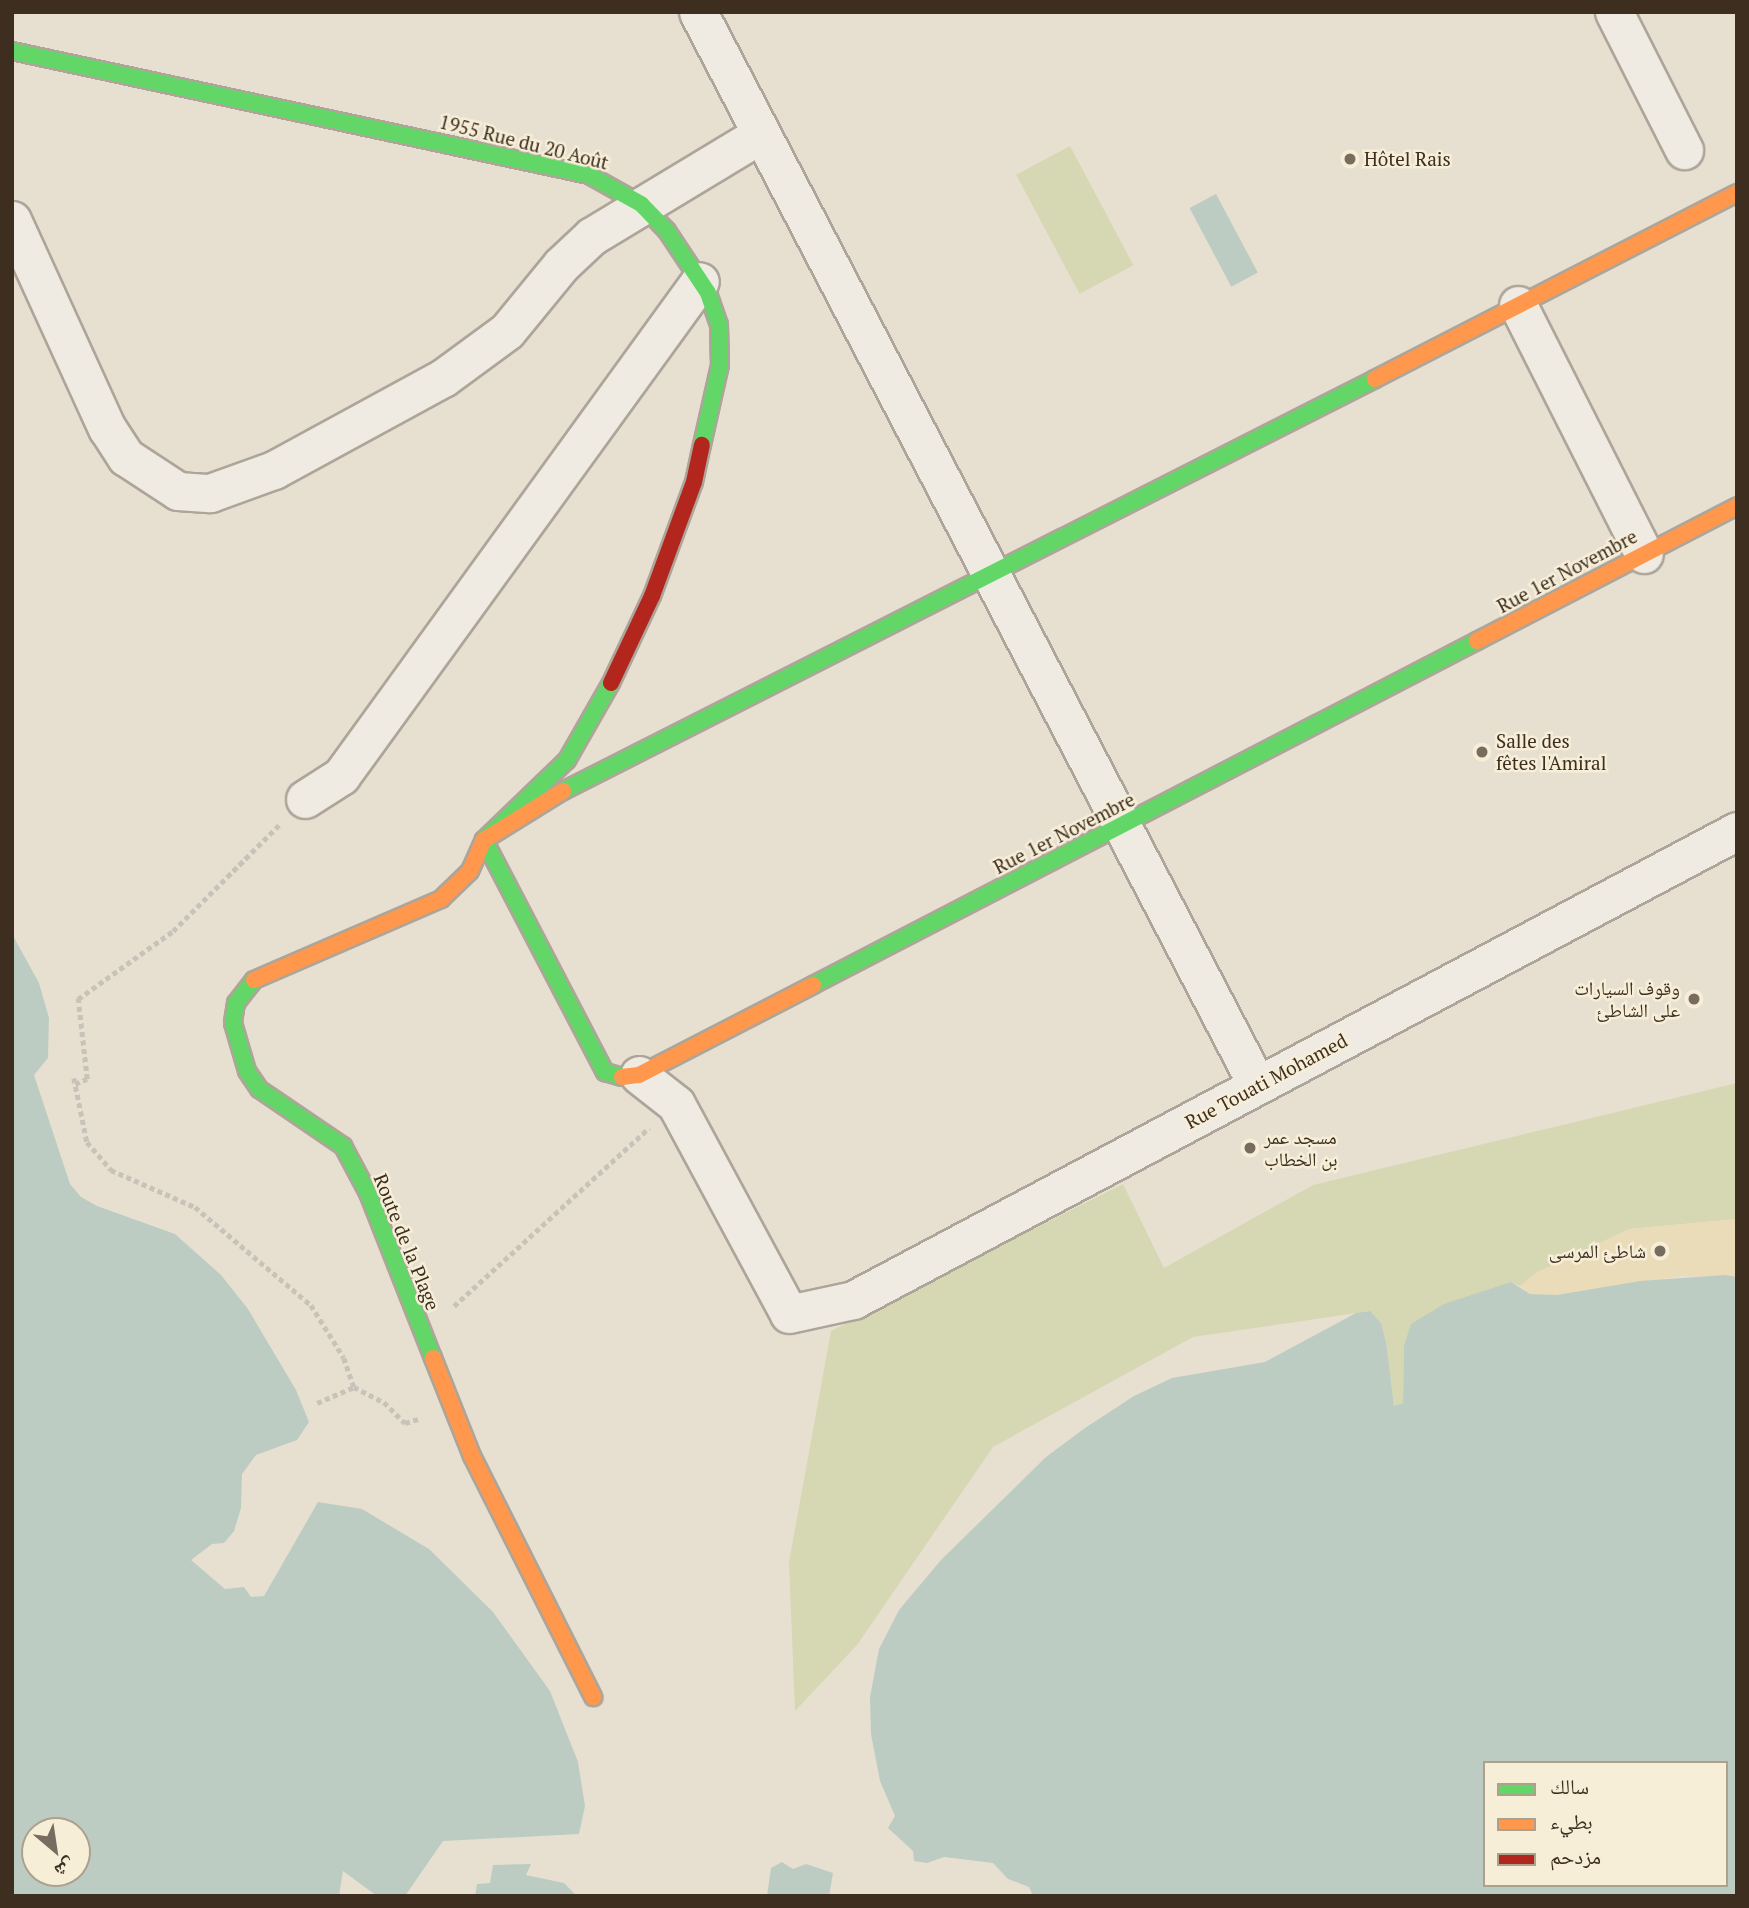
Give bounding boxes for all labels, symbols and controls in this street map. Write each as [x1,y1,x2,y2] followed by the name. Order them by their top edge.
[437,110,611,174] street label: 1955 Rue du 20 Août
[1364,148,1451,170] place label: Hôtel Rais
[1342,151,1358,167] marker: Hôtel Rais
[1493,524,1641,618] street label: Rue 1er Novembre
[1496,730,1606,774] place label: Salle des fêtes l'Amiral
[1474,744,1490,760] marker: Salle des fêtes l'Amiral
[990,788,1138,878] street label: Rue 1er Novembre
[1574,977,1680,1021] place label: وقوف السيارات على الشاطئ
[1686,991,1702,1007] marker: وقوف السيارات على الشاطئ
[1181,1029,1351,1133] street label: Rue Touati Mohamed
[1264,1126,1338,1170] place label: مسجد عمر بن الخطاب
[1242,1140,1258,1156] marker: مسجد عمر بن الخطاب
[369,1170,445,1314] street label: Route de la Plage
[1549,1240,1646,1262] place label: شاطئ المرسى
[1652,1243,1668,1259] marker: شاطئ المرسى
[1483,1761,1728,1887] legend
[1550,1772,1589,1800] text: سالك
[1550,1807,1593,1835] text: بطيء
[21,1817,91,1887] north arrow
[1550,1842,1601,1870] text: مزدحم
[51,1853,80,1885] text: ش

